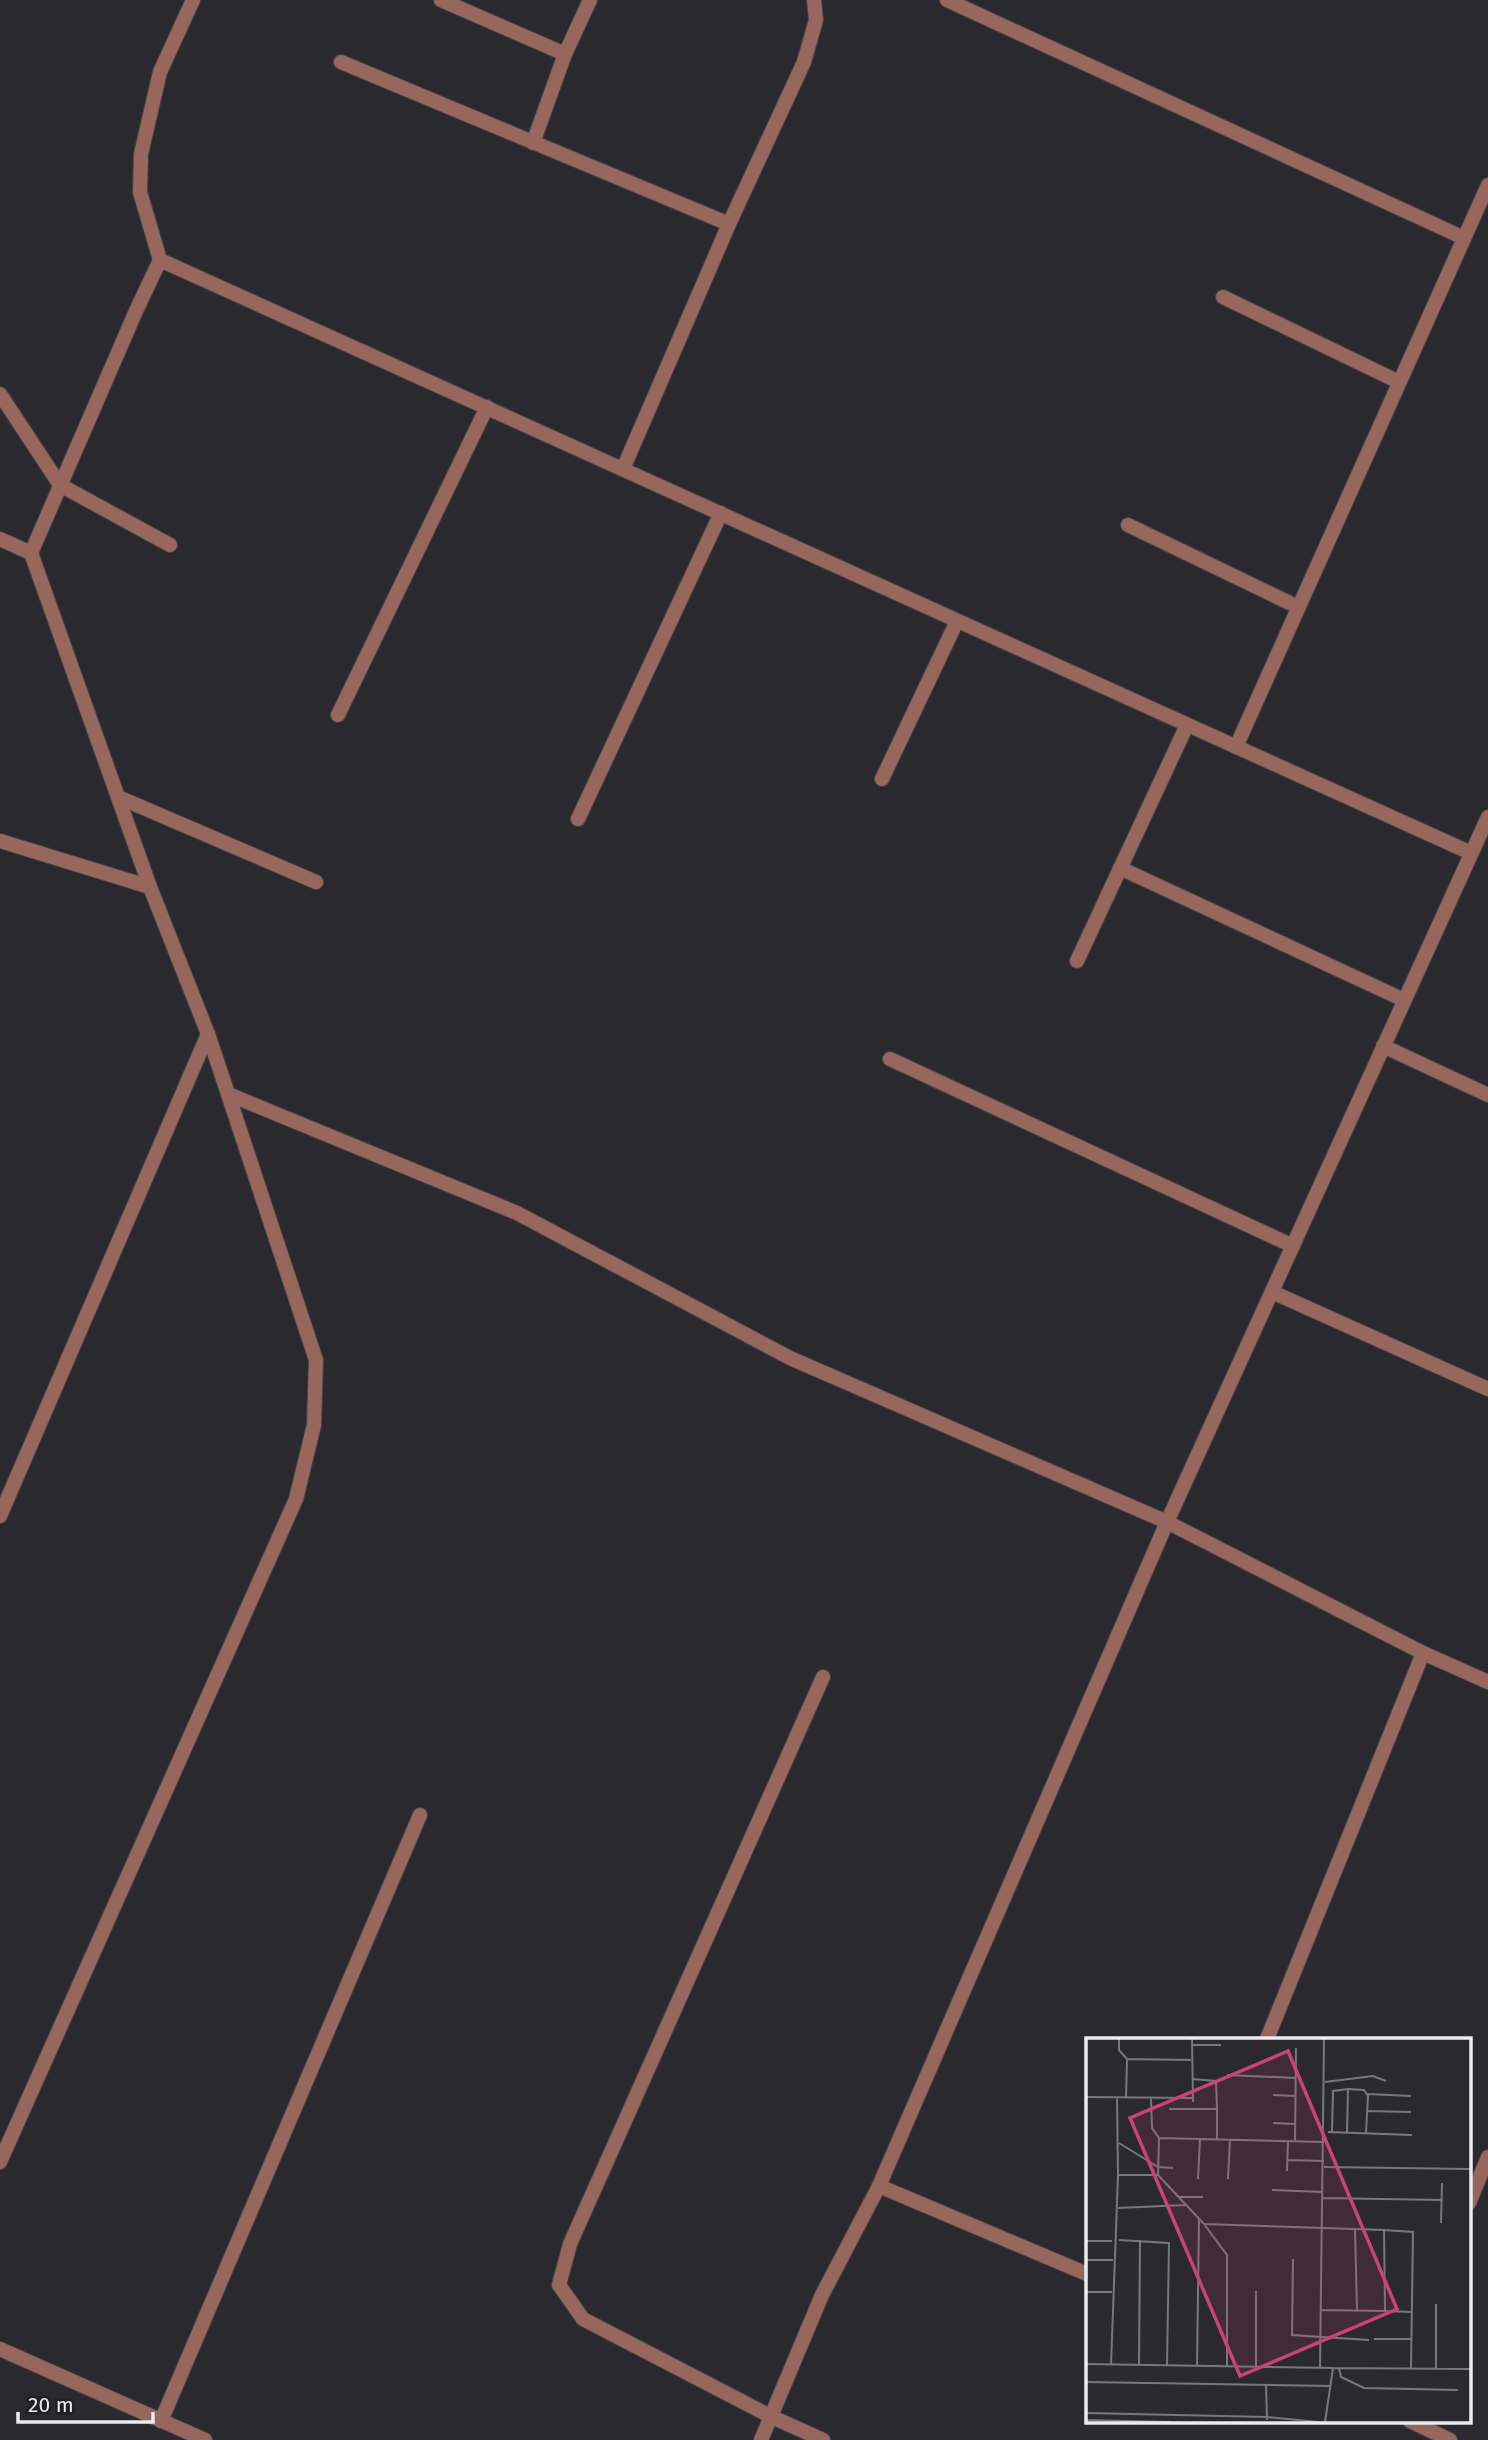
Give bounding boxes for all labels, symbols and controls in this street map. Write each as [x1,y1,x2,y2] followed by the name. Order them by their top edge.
[1086,2038,1470,2422] inset map
[18,2380,152,2424] scale bar
[28,2392,74,2418] text: 20 m

